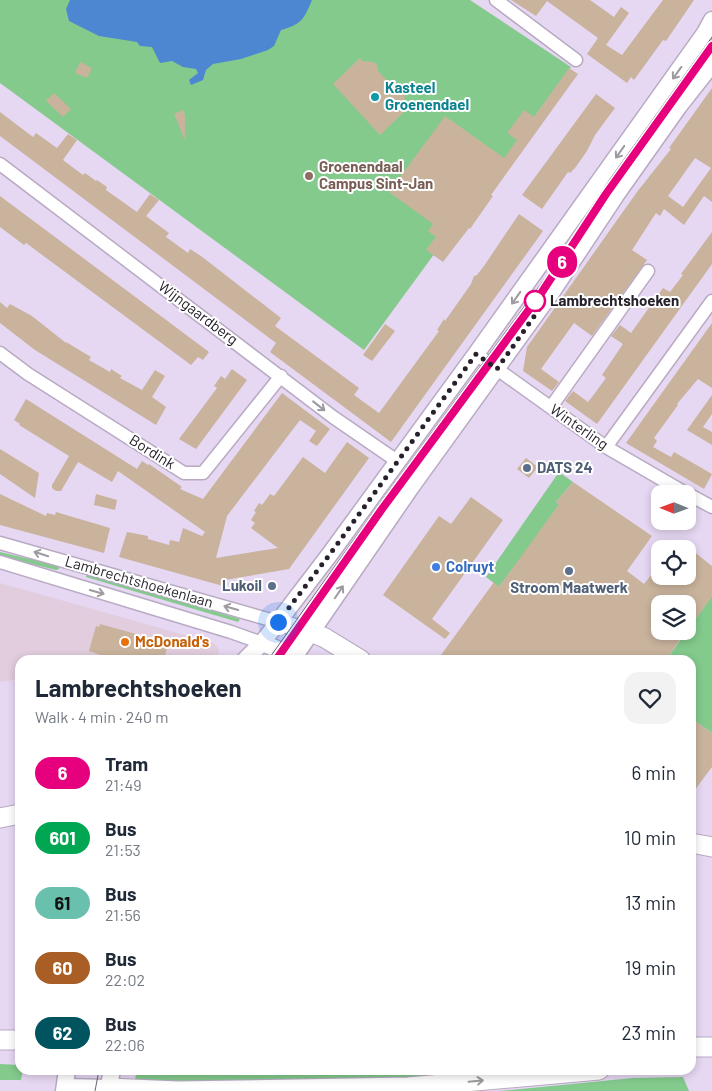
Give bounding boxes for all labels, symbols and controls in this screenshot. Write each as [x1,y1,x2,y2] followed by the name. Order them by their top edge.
[671,66,682,79] one-way arrow
[385,78,469,113] place label: Kasteel Groenendael
[369,91,381,103] marker: Kasteel Groenendael
[615,145,625,159] one-way arrow
[319,157,433,192] place label: Groenendaal Campus Sint-Jan
[303,170,315,182] marker: Groenendaal Campus Sint-Jan
[546,246,578,278] line badge: 6
[557,251,567,273] text: 6
[155,276,242,348] street label: Wijngaardberg
[524,290,546,312] marker: Lambrechtshoeken
[511,291,521,305] one-way arrow
[550,291,679,309] place label: Lambrechtshoeken
[547,400,612,453] street label: Winterling
[313,401,326,412] one-way arrow
[126,430,179,472] street label: Bordink
[537,458,593,476] place label: DATS 24
[521,462,533,474] marker: DATS 24
[651,485,696,530] north arrow
[651,485,696,640] map controls
[651,540,696,585] button: locate
[34,549,50,559] one-way arrow
[63,551,215,611] street label: Lambrechtshoekenlaan
[446,557,495,575] place label: Colruyt
[430,561,442,573] marker: Colruyt
[563,565,575,577] marker: Stroom Maatwerk
[222,576,262,594] place label: Lukoil
[510,578,628,596] place label: Stroom Maatwerk
[266,580,278,592] marker: Lukoil
[334,585,344,599] one-way arrow
[88,587,104,597] one-way arrow
[651,595,696,640] button: layers
[224,603,240,613] one-way arrow
[266,610,291,635] your location
[135,632,210,650] place label: McDonald's
[119,636,131,648] marker: McDonald's
[624,672,676,724] button: heart
[35,673,242,702] text: Lambrechtshoeken
[35,707,169,726] text: Walk · 4 min · 240 m
[105,752,148,775] text: Tram
[632,761,676,784] text: 6 min
[58,762,67,784] text: 6
[105,775,142,794] text: 21:49
[105,817,137,840] text: Bus
[624,826,676,849] text: 10 min
[49,827,76,849] text: 601
[105,840,141,859] text: 21:53
[105,882,137,905] text: Bus
[625,891,676,914] text: 13 min
[55,892,70,914] text: 61
[105,905,141,924] text: 21:56
[105,947,137,970] text: Bus
[625,956,676,979] text: 19 min
[53,957,72,979] text: 60
[105,970,145,989] text: 22:02
[105,1012,137,1035] text: Bus
[622,1021,676,1044] text: 23 min
[53,1022,72,1044] text: 62
[105,1035,145,1054] text: 22:06
[468,1077,484,1086] one-way arrow

